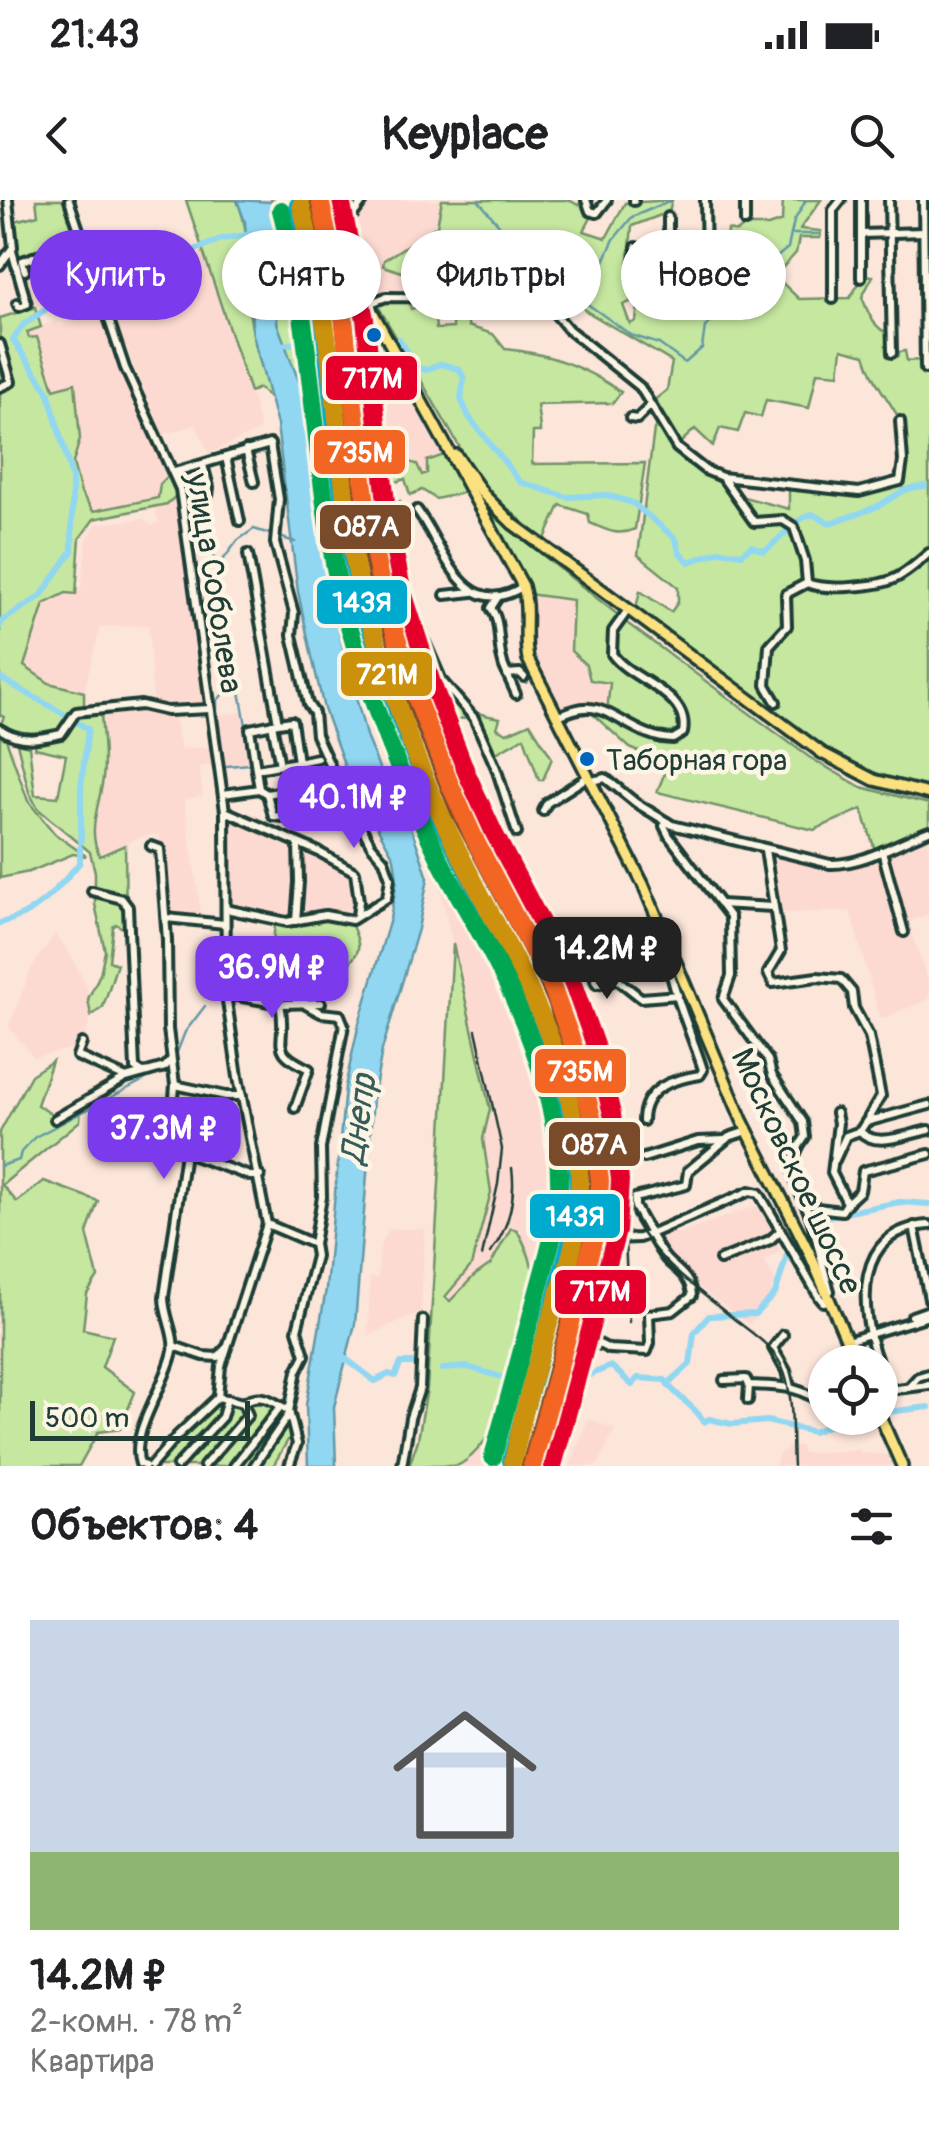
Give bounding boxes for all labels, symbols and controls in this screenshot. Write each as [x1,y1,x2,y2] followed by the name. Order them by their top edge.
[50,11,140,59] text: 21:43
[381,107,548,163] text: Keyplace
[30,108,85,163] icon: back
[844,108,899,163] icon: search
[30,230,202,320] chip: Купить
[222,230,381,320] chip: Снять
[401,230,601,320] chip: Фильтры
[621,230,786,320] chip: Новое
[364,325,384,345] unlabelled marker
[324,354,419,402] line badge: 717М
[342,362,402,397] text: 717М
[312,428,407,476] line badge: 735М
[327,436,393,471] text: 735М
[177,469,251,696] street label: улица Соболева
[318,503,413,551] line badge: 087А
[333,510,399,545] text: 087А
[315,578,409,626] line badge: 143Я
[332,586,392,621] text: 143Я
[339,650,434,698] line badge: 721М
[356,658,418,693] text: 721М
[606,742,787,779] place label: Таборная гора
[577,749,597,769] marker: Таборная гора
[262,766,446,851] pin: 40.1M ₽
[299,778,409,818] text: 40.1M ₽
[515,917,699,1002] pin: 14.2M ₽
[554,929,660,969] text: 14.2M ₽
[180,936,364,1021] pin: 36.9M ₽
[217,948,327,988] text: 36.9M ₽
[722,1042,871,1301] street label: Московское шоссе
[533,1047,628,1095] line badge: 735М
[547,1055,613,1090] text: 735М
[331,1069,387,1169] water label: Днепр
[72,1097,256,1182] pin: 37.3M ₽
[110,1109,218,1149] text: 37.3M ₽
[547,1120,642,1168] line badge: 087А
[561,1128,627,1163] text: 087А
[528,1192,622,1240] line badge: 143Я
[545,1200,605,1235] text: 143Я
[553,1268,648,1316] line badge: 717М
[570,1275,630,1310] text: 717М
[808,1345,898,1435] map controls
[808,1345,898,1435] button: locate
[30,1396,250,1440] scale bar
[45,1401,129,1436] text: 500 m
[844,1499,899,1554] icon: filters
[30,1500,258,1552] text: Объектов: 4
[375,1685,555,1865] icon: home
[30,1950,168,2002] text: 14.2M ₽
[30,2002,243,2042] text: 2-комн. · 78 m²
[30,2042,154,2082] text: Квартира

